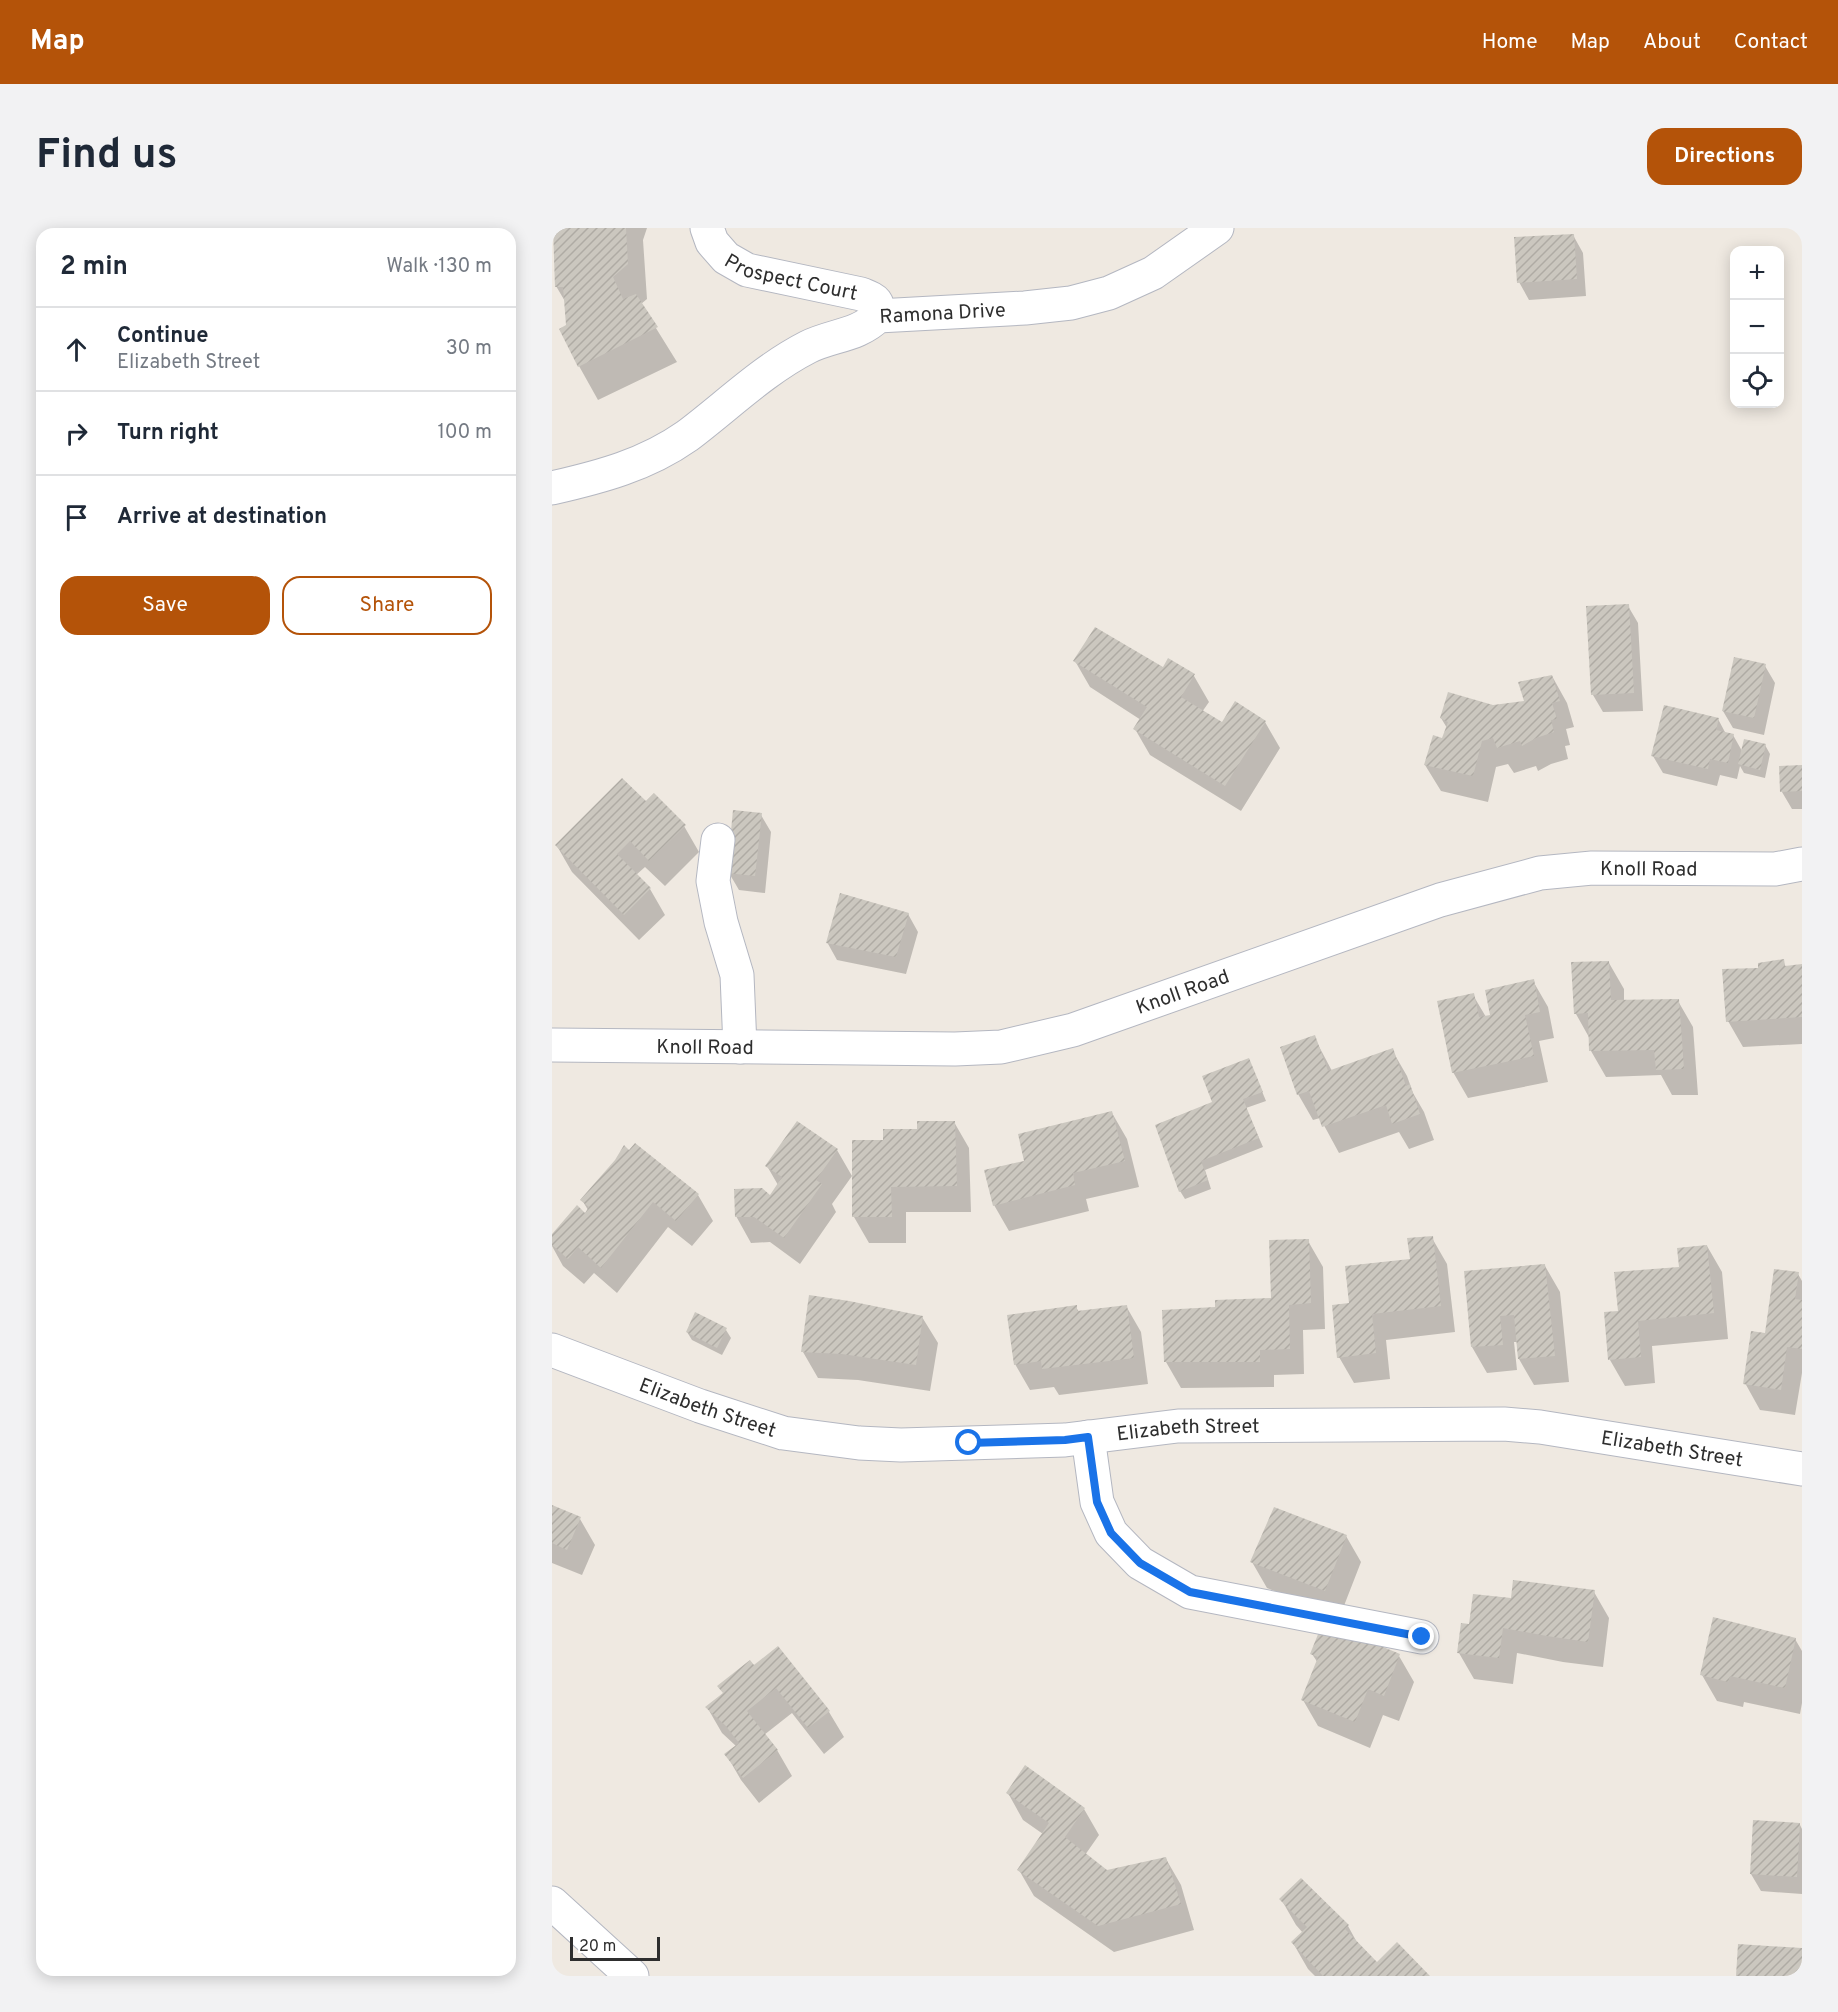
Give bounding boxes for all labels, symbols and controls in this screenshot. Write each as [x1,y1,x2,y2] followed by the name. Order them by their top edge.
[30,24,85,60] text: Map
[1482,29,1538,56] text: Home
[1571,29,1610,56] text: Map
[1643,29,1701,56] text: About
[1734,29,1808,56] text: Contact
[1647,128,1802,185] button: Directions
[36,130,177,183] text: Find us
[1730,246,1784,408] map controls
[1730,246,1784,300] button: +
[719,249,860,308] street label: Prospect Court
[60,251,128,284] text: 2 min
[386,254,492,280] text: Walk · 130 m
[879,298,1006,331] street label: Ramona Drive
[1730,300,1784,354] button: −
[117,323,208,350] text: Continue
[60,333,93,366] icon: ahead
[446,336,492,362] text: 30 m
[117,350,260,376] text: Elizabeth Street
[1730,354,1784,408] button: locate
[60,417,93,450] icon: right
[117,420,219,447] text: Turn right
[437,420,492,446] text: 100 m
[60,501,93,534] icon: arrive
[117,504,327,531] text: Arrive at destination
[60,576,270,635] button: Save
[282,576,492,635] button: Share
[1600,857,1698,884] street label: Knoll Road
[1133,965,1233,1022] street label: Knoll Road
[656,1035,754,1062] street label: Knoll Road
[635,1373,779,1445] street label: Elizabeth Street
[1115,1415,1260,1448] street label: Elizabeth Street
[1599,1426,1745,1474] street label: Elizabeth Street
[955,1429,981,1455] route start
[1408,1623,1434,1649] route end
[570,1934,660,1962] scale bar
[579,1937,616,1957] text: 20 m

